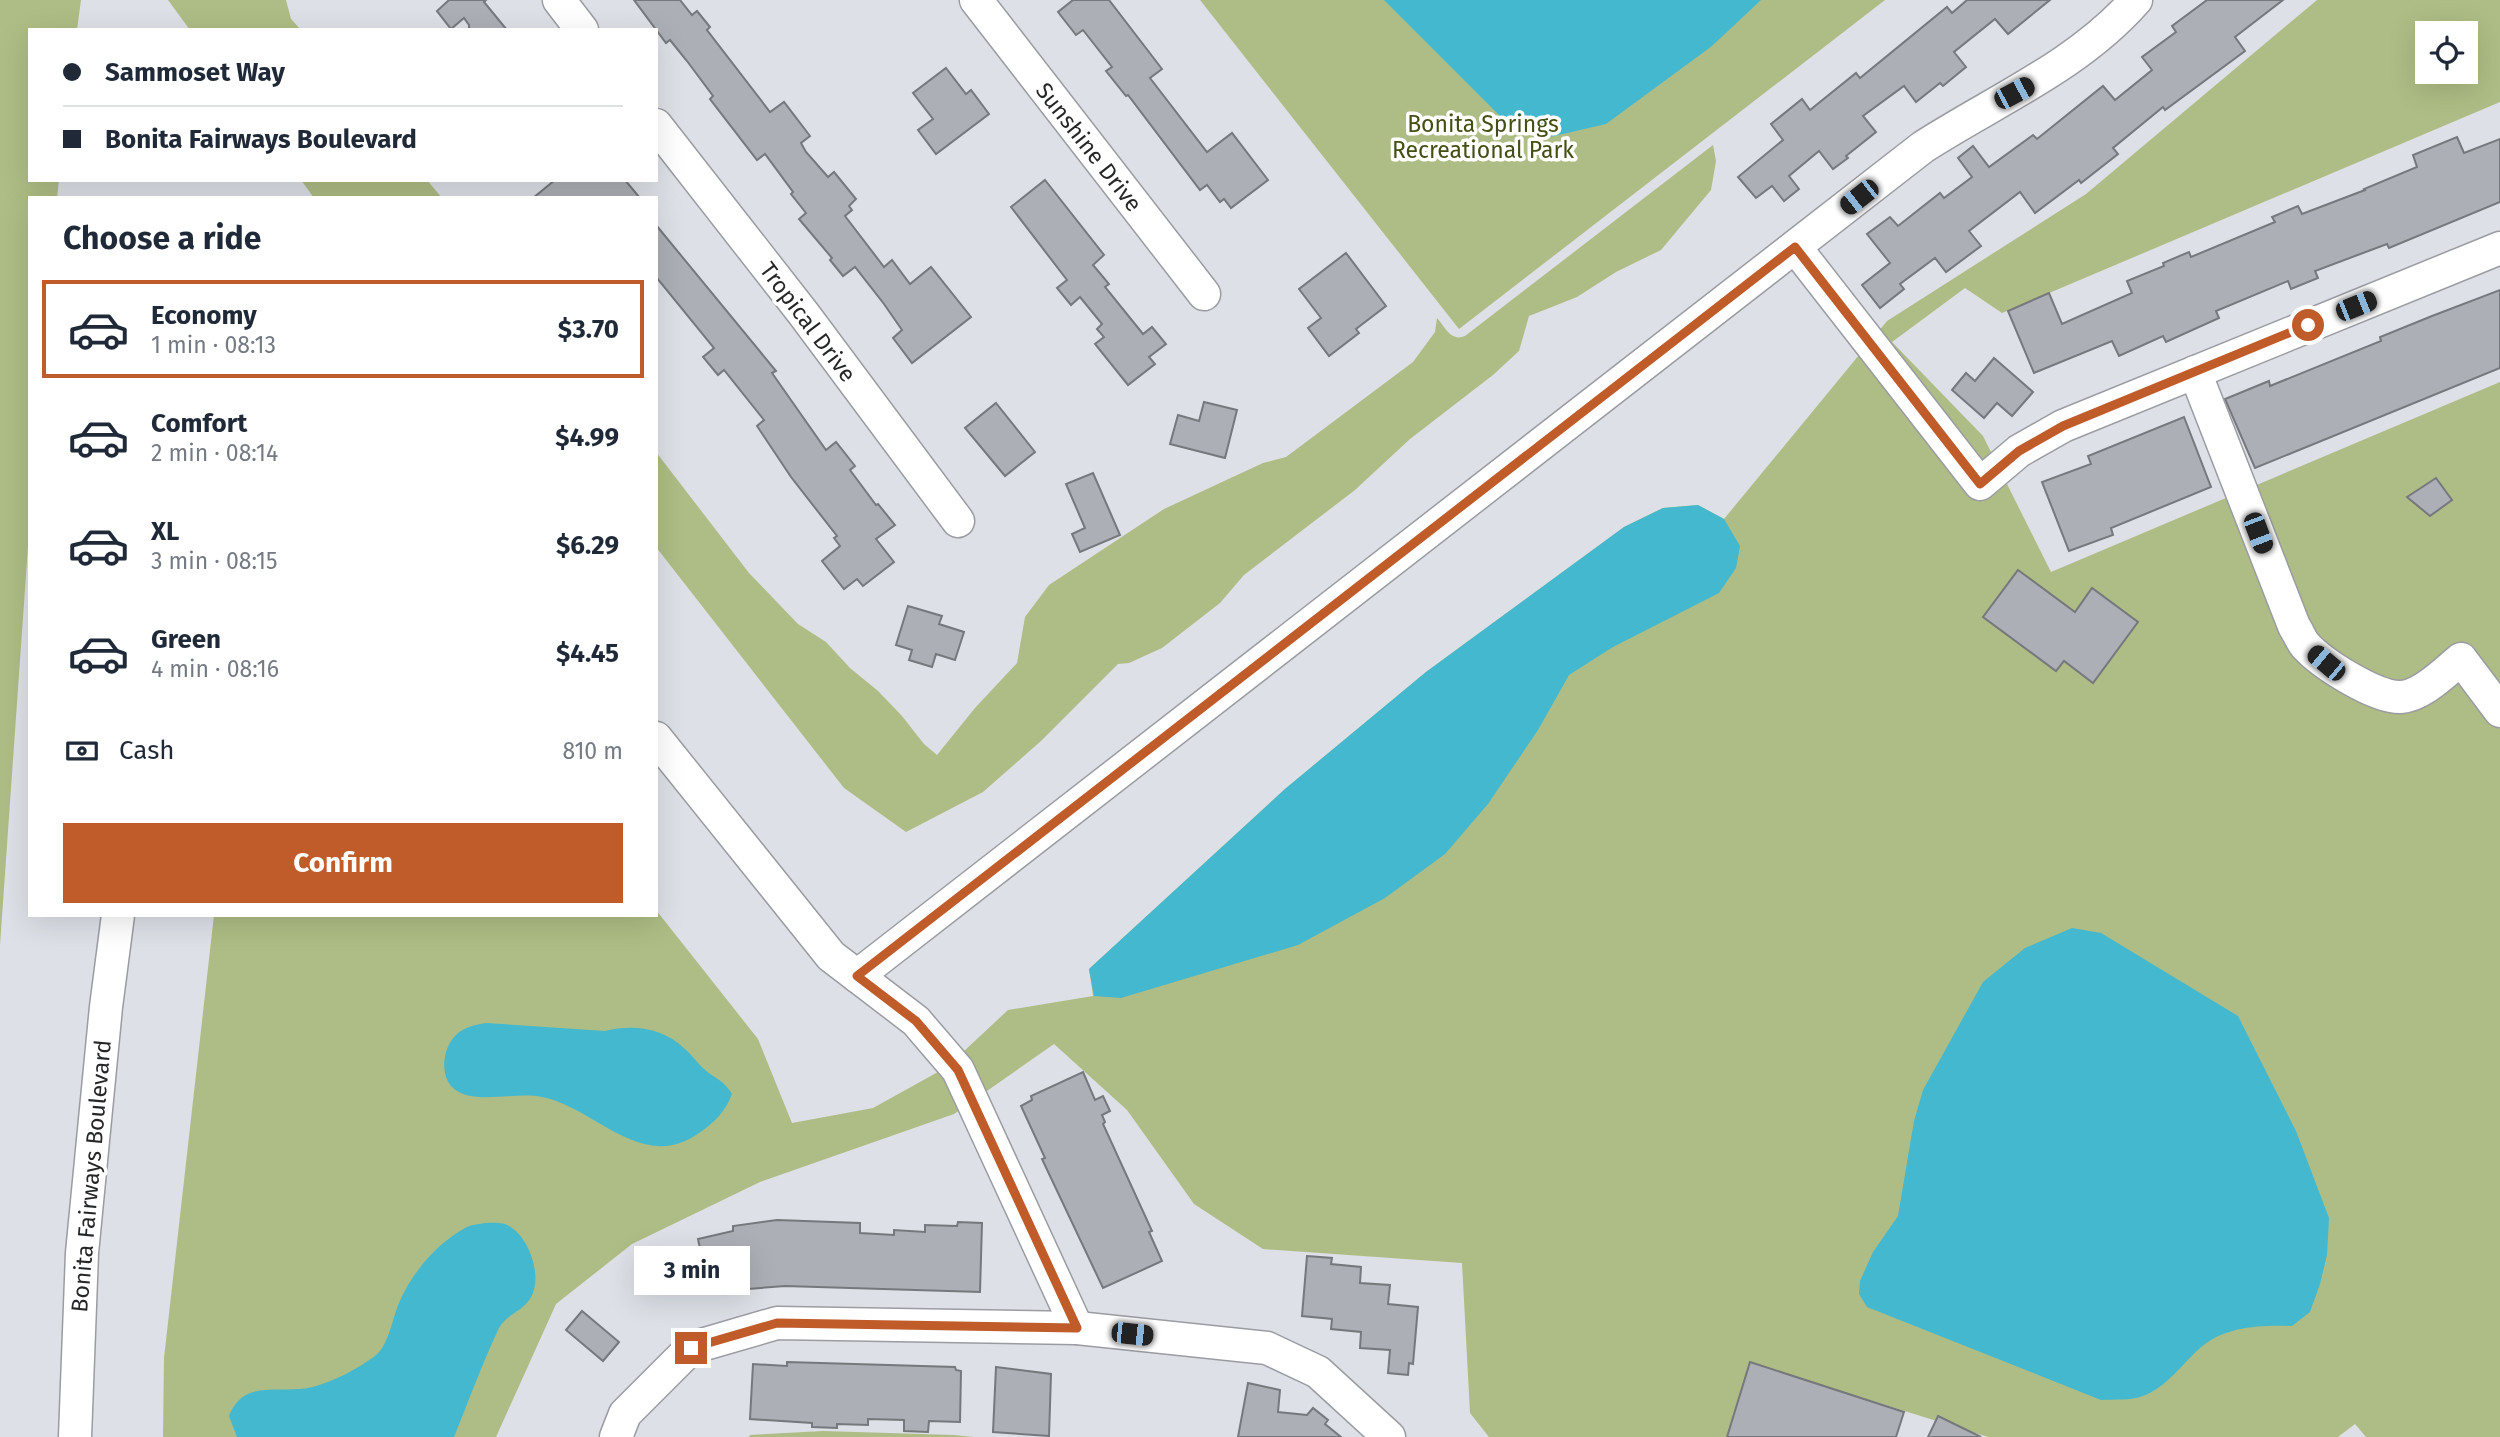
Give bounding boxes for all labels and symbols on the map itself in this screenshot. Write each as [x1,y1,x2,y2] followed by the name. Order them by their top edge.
[1991,74,2038,112] car
[1030,77,1148,217] street label: Sunshine Drive
[1392,110,1574,164] park label: Bonita Springs Recreational Park
[1836,176,1883,218] car
[754,257,862,387] street label: Tropical Drive
[2333,288,2380,324] car
[2292,309,2324,341] route start
[2241,510,2276,556] car
[2304,641,2349,685] car
[65,1039,117,1313] street label: Bonita Fairways Boulevard
[633,1246,749,1296] callout: 3 min
[1111,1321,1154,1347] car
[675,1332,707,1364] route end

